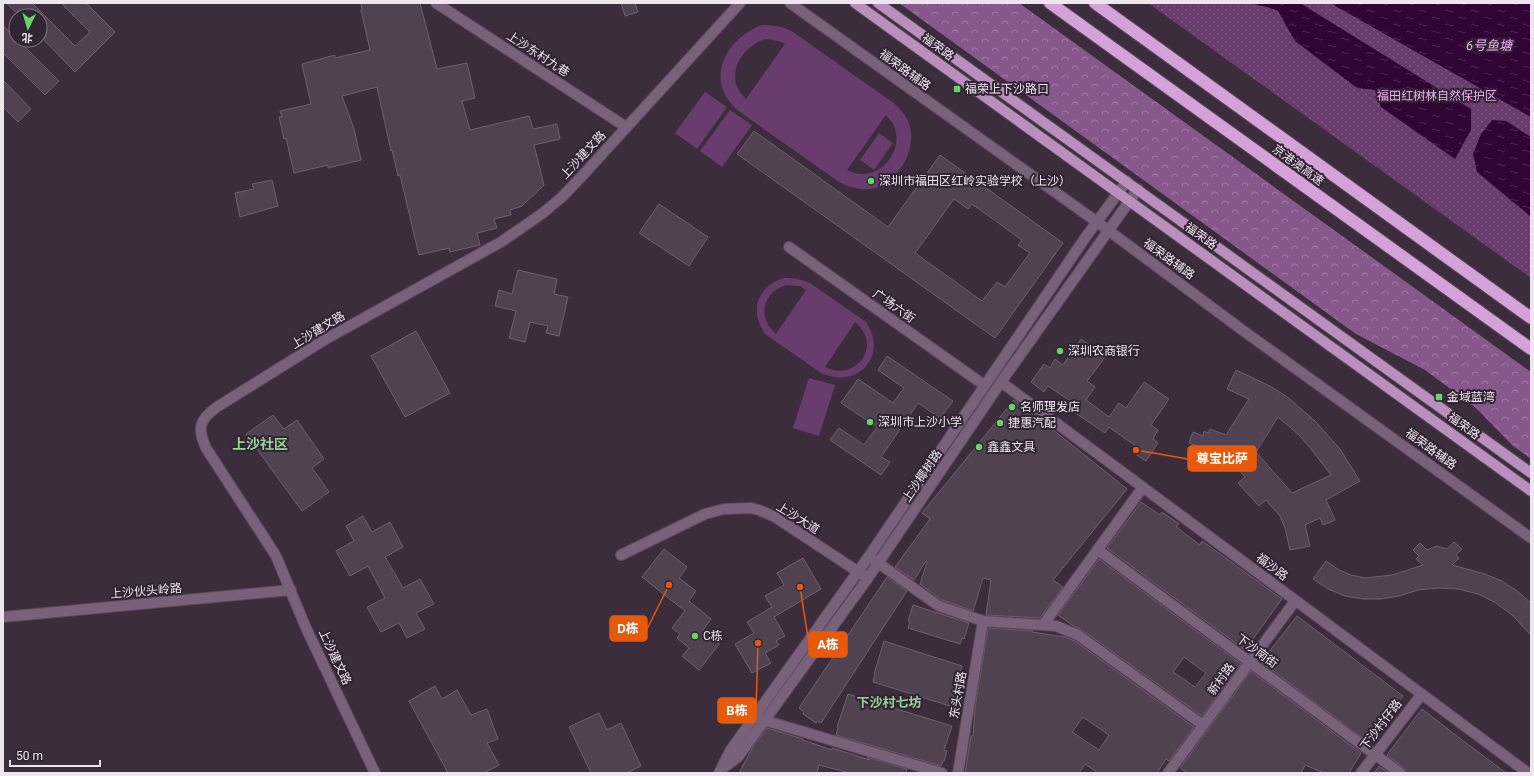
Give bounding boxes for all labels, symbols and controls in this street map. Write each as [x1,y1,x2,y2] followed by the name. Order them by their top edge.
[8,8,48,48] north arrow
[504,29,572,79] street label: 上沙东村九巷
[21,31,33,44] text: 北
[919,31,957,63] street label: 福荣路
[1466,38,1514,53] water label: 6号鱼塘
[877,47,933,93] street label: 福荣路辅路
[965,82,1049,96] place label: 福荣上下沙路口
[952,84,962,94] marker: 福荣上下沙路口
[1377,89,1497,103] park label: 福田红树林自然保护区
[557,128,609,182] street label: 上沙建文路
[1270,142,1326,188] street label: 京港澳高速
[879,174,1071,188] place label: 深圳市福田区红岭实验学校（上沙）
[866,176,876,186] marker: 深圳市福田区红岭实验学校（上沙）
[1182,220,1220,252] street label: 福荣路
[1141,236,1197,282] street label: 福荣路辅路
[870,286,918,326] street label: 广场六街
[289,309,347,351] street label: 上沙建文路
[1068,344,1140,358] place label: 深圳农商银行
[1055,346,1065,356] marker: 深圳农商银行
[1447,390,1495,404] place label: 金域蓝湾
[1434,392,1444,402] marker: 金域蓝湾
[1020,400,1080,414] place label: 名师理发店
[1007,402,1017,412] marker: 名师理发店
[1445,410,1483,442] street label: 福荣路
[878,415,962,429] place label: 深圳市上沙小学
[1008,416,1056,430] place label: 捷惠汽配
[865,417,875,427] marker: 深圳市上沙小学
[995,418,1005,428] marker: 捷惠汽配
[1403,426,1459,472] street label: 福荣路辅路
[232,436,288,452] district label: 上沙社区
[987,440,1035,454] place label: 鑫鑫文具
[974,442,984,452] marker: 鑫鑫文具
[1188,446,1256,471] callout: 尊宝比萨
[899,447,945,505] street label: 上沙椰树路
[1196,451,1248,466] text: 尊宝比萨
[774,499,822,537] street label: 上沙大道
[1253,551,1291,583] street label: 福沙路
[110,581,182,601] street label: 上沙伙头岭路
[610,616,647,641] callout: D栋
[617,621,639,636] text: D栋
[316,627,354,687] street label: 上沙建文路
[703,629,723,643] place label: C栋
[690,631,700,641] marker: C栋
[1233,631,1281,671] street label: 下沙南街
[809,632,847,657] callout: A栋
[817,637,839,652] text: A栋
[1205,660,1237,698] street label: 新村路
[947,670,969,720] street label: 东头村路
[856,695,922,710] district label: 下沙村七坊
[1357,697,1405,753] street label: 下沙村仔路
[718,698,756,723] callout: B栋
[726,703,748,718] text: B栋
[10,742,100,768] scale bar
[16,749,43,763] text: 50 m

